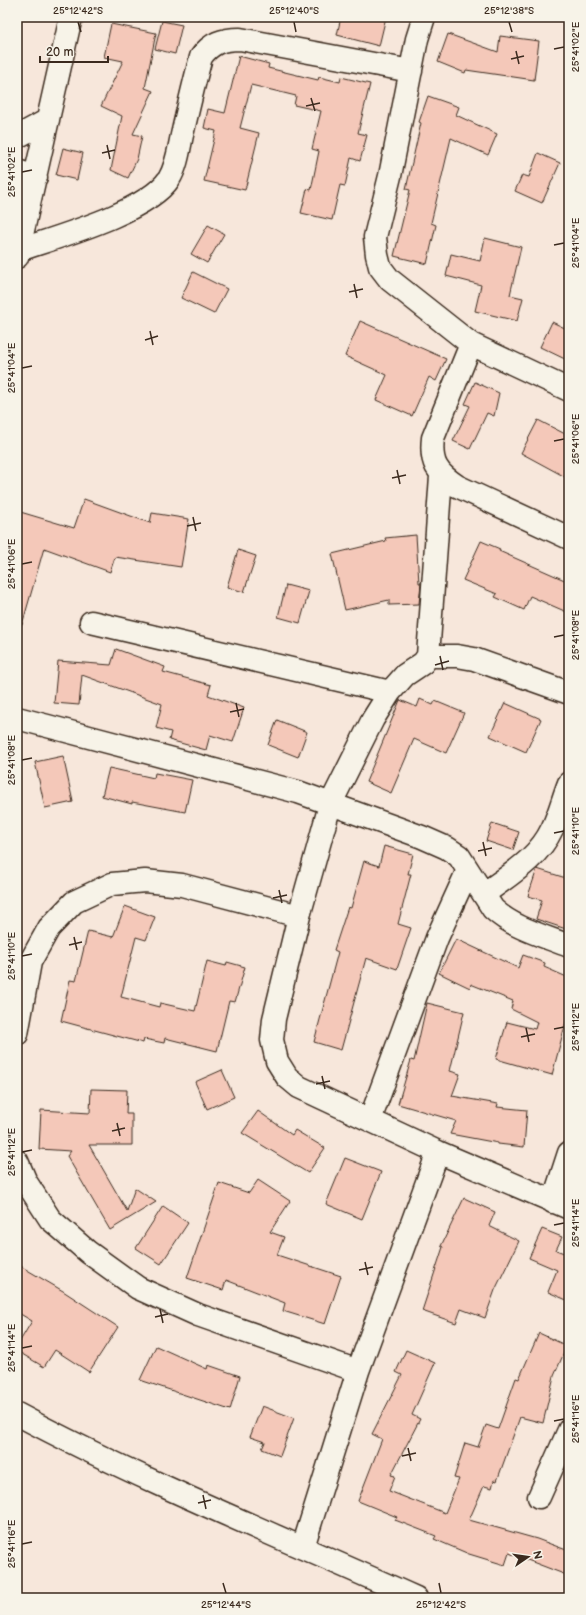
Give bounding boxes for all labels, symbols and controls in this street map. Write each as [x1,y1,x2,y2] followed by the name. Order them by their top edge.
[53,5,103,17] text: 25°12'42"S
[269,5,319,17] text: 25°12'40"S
[484,5,534,17] text: 25°12'38"S
[570,21,582,72] text: 25°41'02"E
[40,38,108,64] scale bar
[46,45,73,60] text: 20 m
[6,146,18,197] text: 25°41'02"E
[570,217,582,268] text: 25°41'04"E
[6,342,18,393] text: 25°41'04"E
[570,413,582,464] text: 25°41'06"E
[6,538,18,589] text: 25°41'06"E
[570,609,582,660] text: 25°41'08"E
[6,734,18,785] text: 25°41'08"E
[570,806,582,855] text: 25°41'10"E
[6,931,18,980] text: 25°41'10"E
[570,1002,582,1051] text: 25°41'12"E
[6,1127,18,1176] text: 25°41'12"E
[570,1198,582,1247] text: 25°41'14"E
[6,1323,18,1372] text: 25°41'14"E
[570,1394,582,1443] text: 25°41'16"E
[6,1519,18,1568] text: 25°41'16"E
[508,1537,548,1577] north arrow
[530,1549,545,1560] text: N
[201,1599,251,1611] text: 25°12'44"S
[416,1599,466,1611] text: 25°12'42"S

